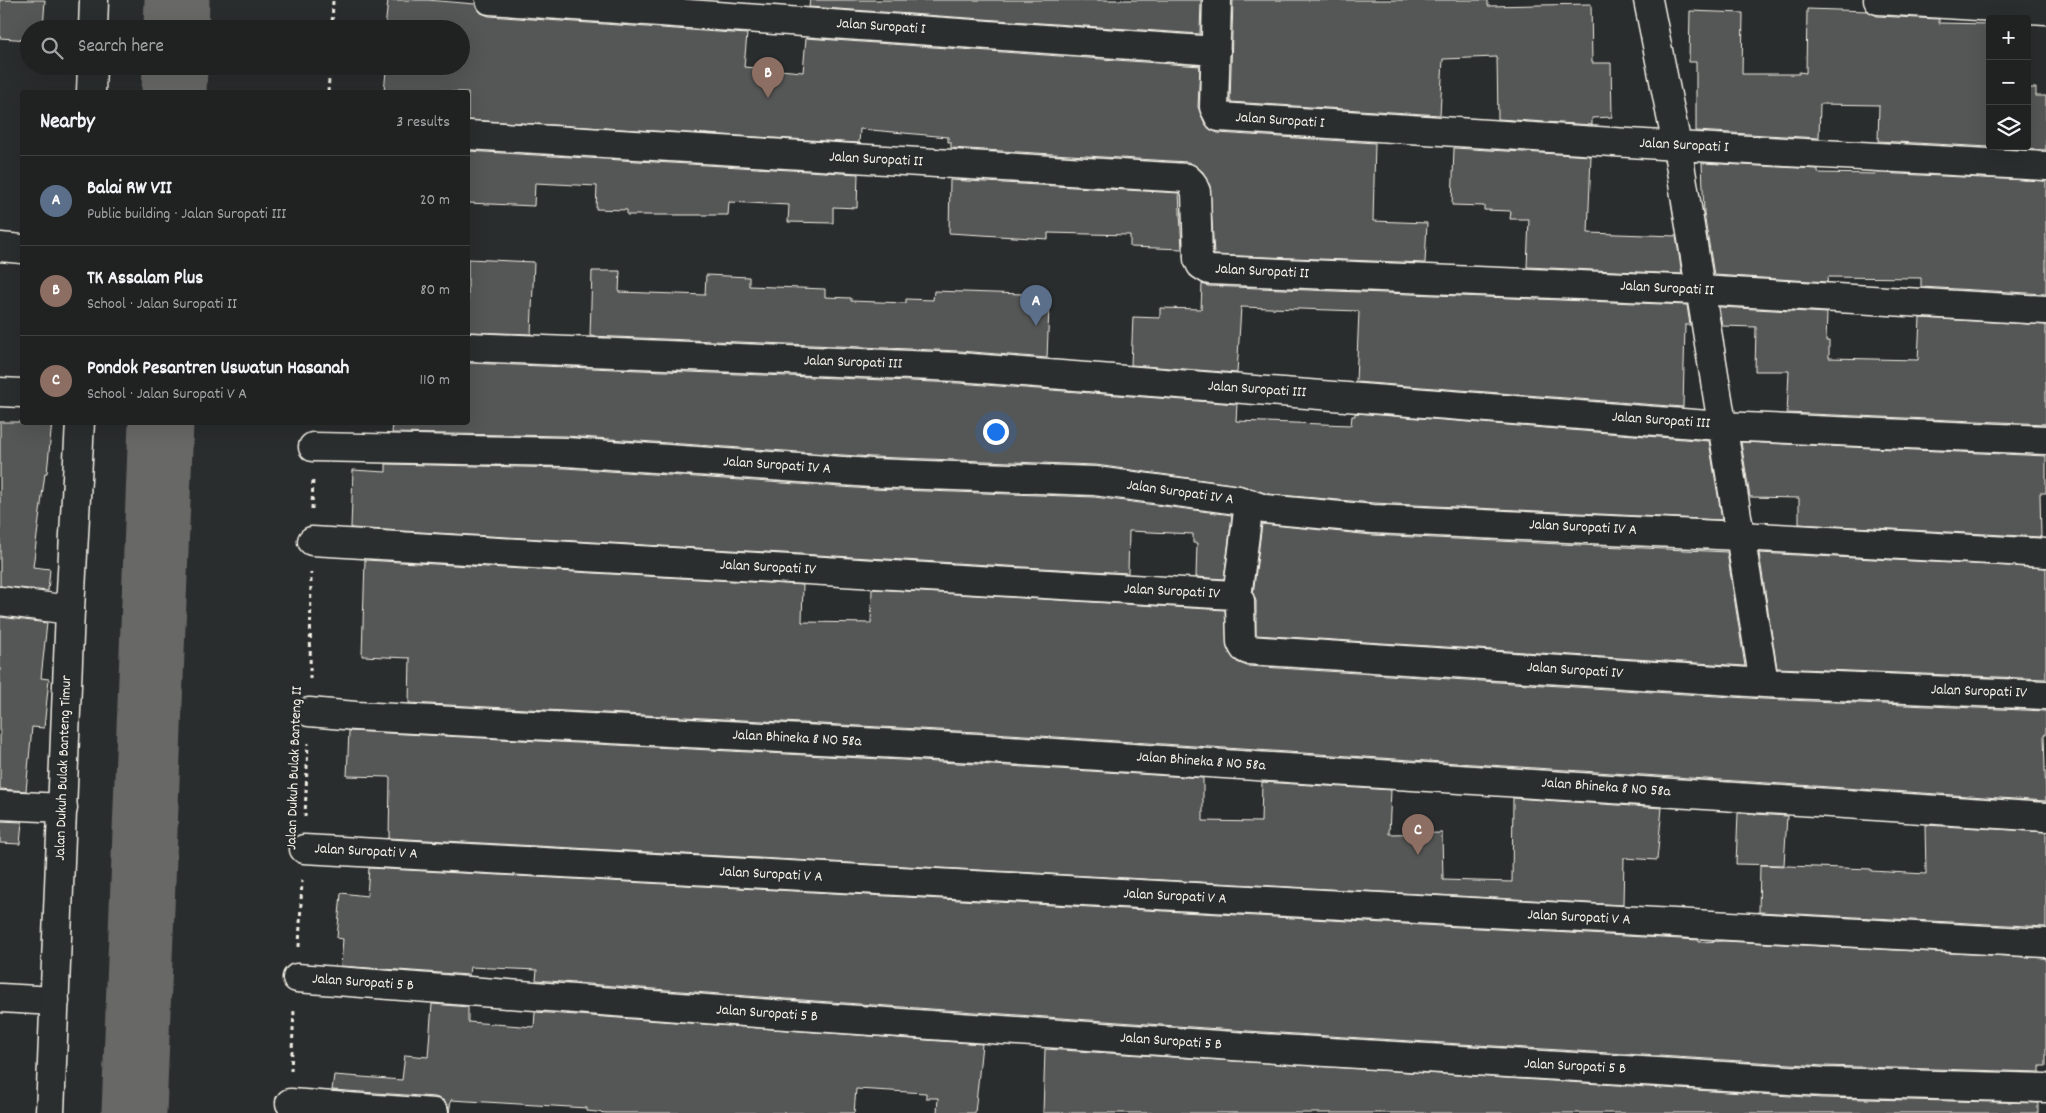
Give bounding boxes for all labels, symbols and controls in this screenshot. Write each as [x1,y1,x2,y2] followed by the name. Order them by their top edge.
[836,13,927,41] street label: Jalan Suropati I
[1986,15,2031,150] map controls
[1986,15,2031,60] button: +
[20,20,470,75] search box
[38,34,66,62] icon: search
[78,34,164,61] text: Search here
[752,57,784,98] pin: B
[1986,60,2031,105] button: −
[1986,105,2031,150] button: layers
[1235,107,1326,135] street label: Jalan Suropati I
[40,108,95,138] text: Nearby
[396,111,450,134] text: 3 results
[1639,133,1729,159] street label: Jalan Suropati I
[829,147,924,173] street label: Jalan Suropati II
[87,176,172,203] text: Balai RW VII
[52,189,60,212] text: A
[420,189,450,212] text: 20 m
[87,203,286,226] text: Public building · Jalan Suropati III
[1215,259,1310,285] street label: Jalan Suropati II
[87,266,203,293] text: TK Assalam Plus
[1620,276,1715,302] street label: Jalan Suropati II
[52,279,60,302] text: B
[420,279,450,302] text: 80 m
[1020,285,1052,326] pin: A
[87,293,237,316] text: School · Jalan Suropati II
[803,350,903,376] street label: Jalan Suropati III
[87,356,349,383] text: Pondok Pesantren Uswatun Hasanah
[52,369,60,392] text: C
[420,369,450,392] text: 110 m
[1207,376,1307,404] street label: Jalan Suropati III
[87,383,247,406] text: School · Jalan Suropati V A
[1611,407,1711,435] street label: Jalan Suropati III
[983,419,1009,445] your location
[722,451,832,481] street label: Jalan Suropati IV A
[1125,475,1235,511] street label: Jalan Suropati IV A
[1529,514,1637,542] street label: Jalan Suropati IV A
[719,554,817,582] street label: Jalan Suropati IV
[1123,578,1221,606] street label: Jalan Suropati IV
[1526,657,1625,685] street label: Jalan Suropati IV
[50,674,78,861] street label: Jalan Dukuh Bulak Banteng Timur
[1930,679,2028,705] street label: Jalan Suropati IV
[281,685,309,850] street label: Jalan Dukuh Bulak Banteng II
[732,725,863,753] street label: Jalan Bhineka 8 NO 58a
[1136,747,1267,778] street label: Jalan Bhineka 8 NO 58a
[1541,773,1672,804] street label: Jalan Bhineka 8 NO 58a
[1402,814,1434,855] pin: C
[314,838,418,866] street label: Jalan Suropati V A
[719,861,823,889] street label: Jalan Suropati V A
[1123,883,1227,911] street label: Jalan Suropati V A
[1527,904,1631,932] street label: Jalan Suropati V A
[311,968,415,998] street label: Jalan Suropati 5 B
[715,999,819,1029] street label: Jalan Suropati 5 B
[1119,1027,1223,1057] street label: Jalan Suropati 5 B
[1524,1053,1626,1081] street label: Jalan Suropati 5 B

